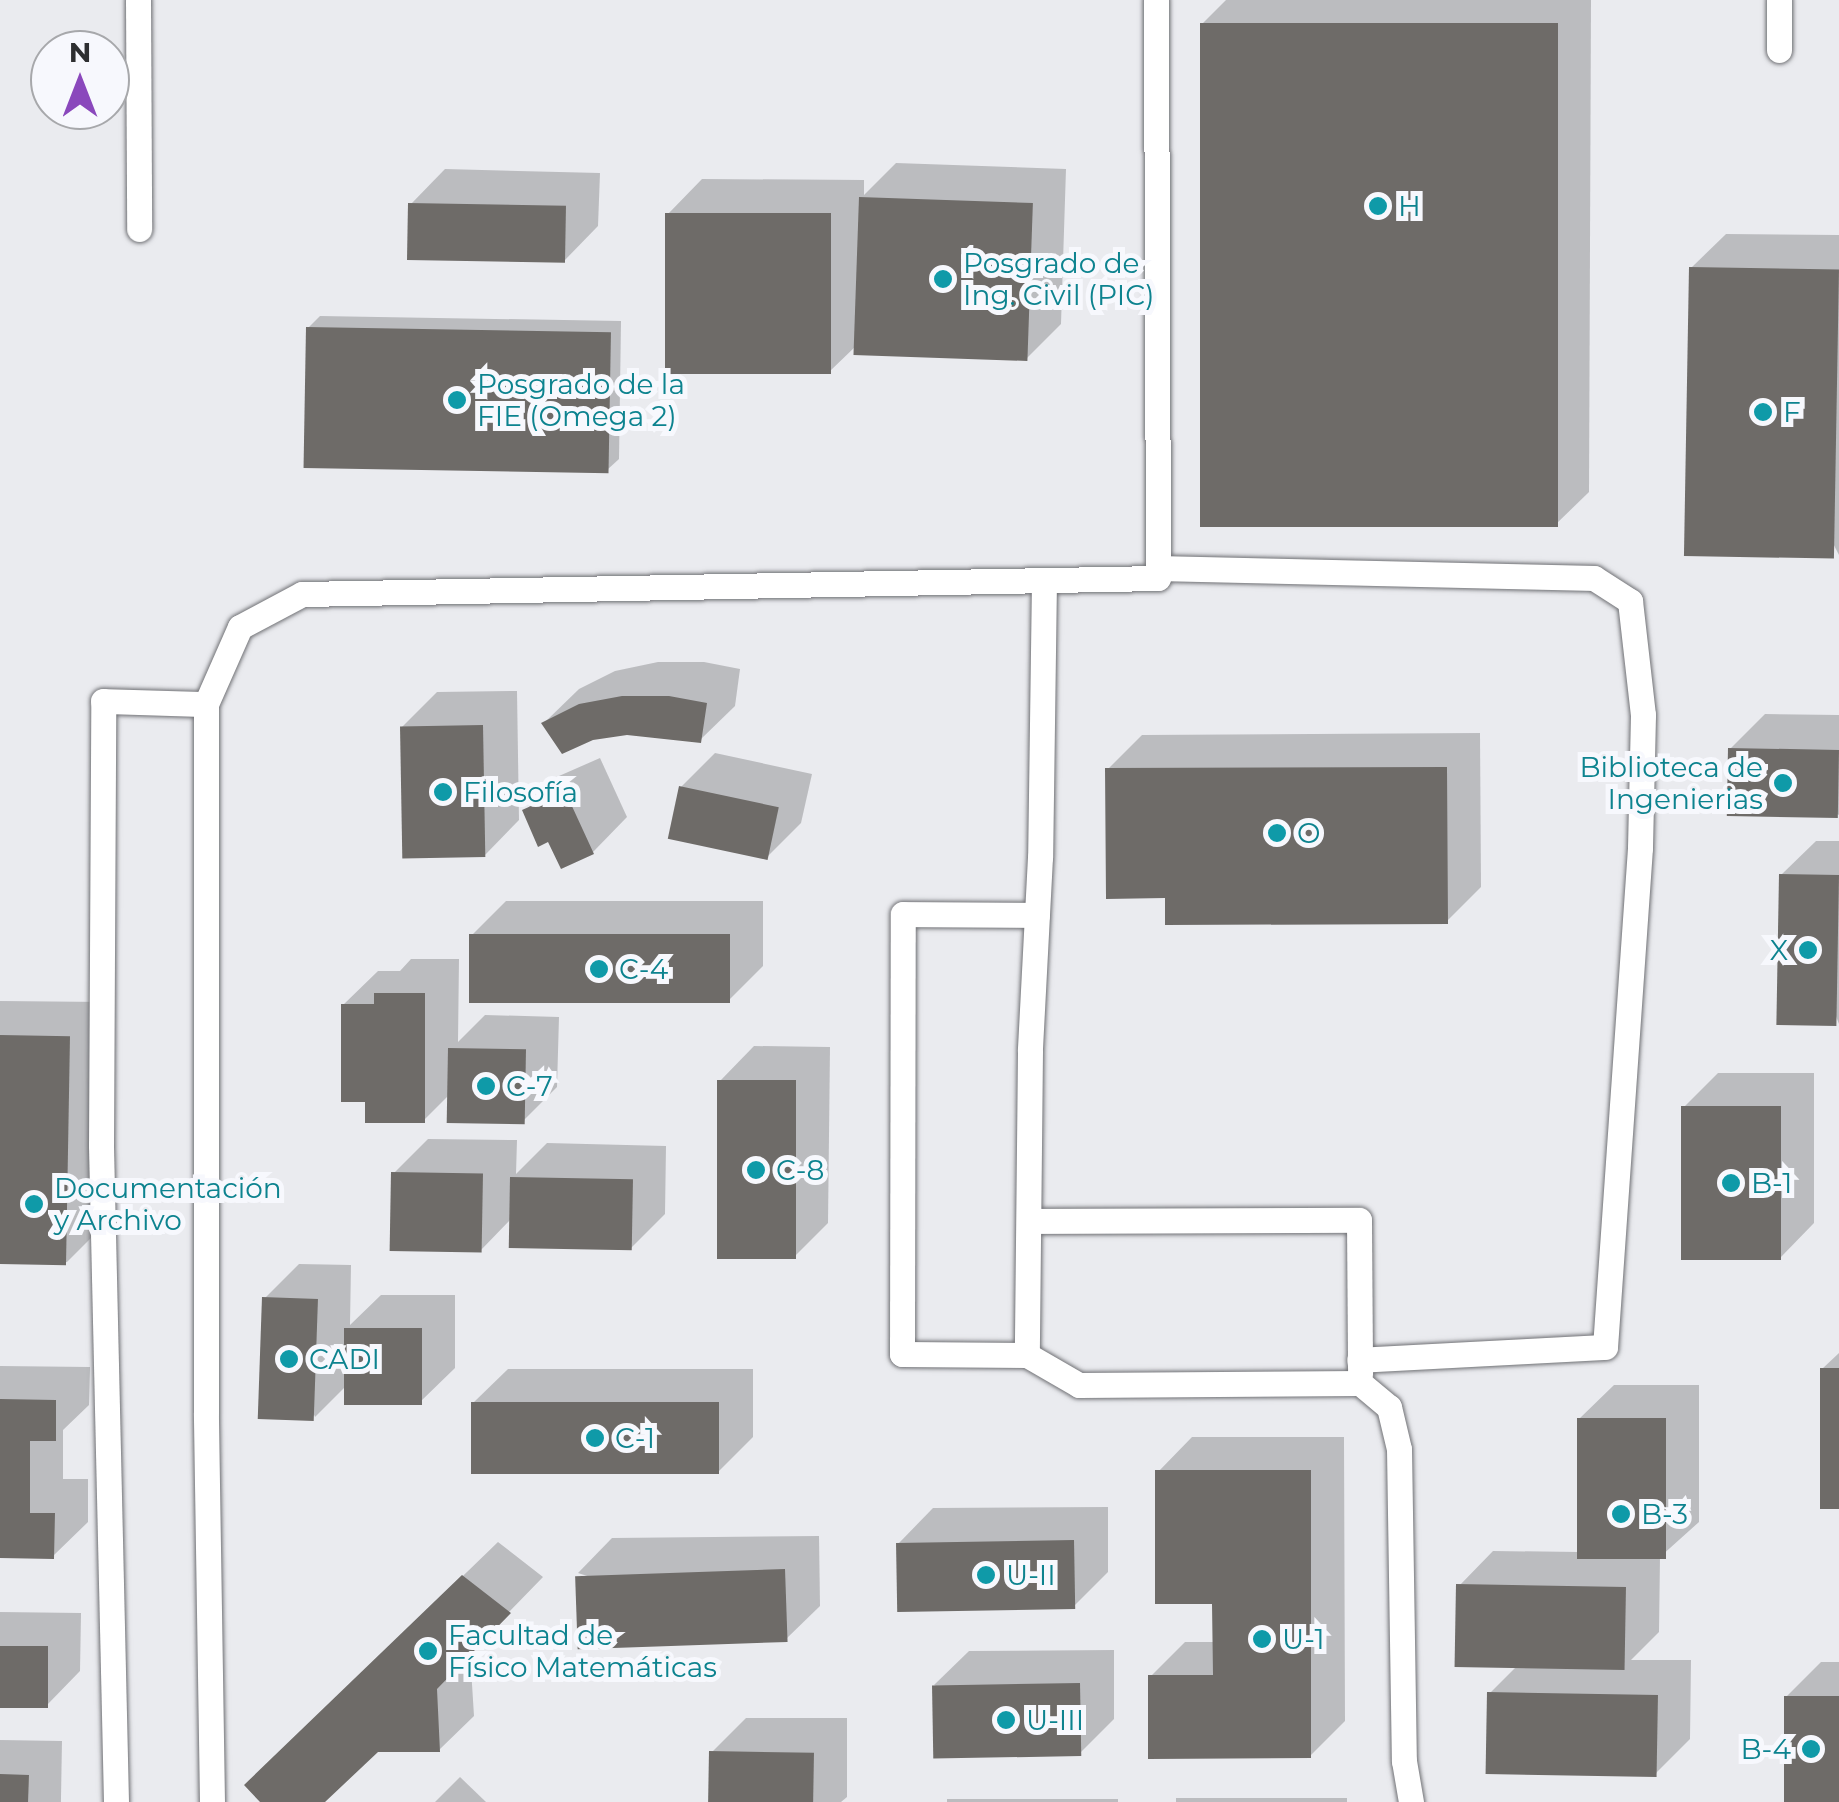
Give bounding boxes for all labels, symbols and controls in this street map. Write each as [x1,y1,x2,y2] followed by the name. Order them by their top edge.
[30,30,130,130] north arrow
[69,35,91,69] text: N
[1398,189,1421,223] place label: H
[1367,195,1389,217] marker: H
[963,246,1154,312] place label: Posgrado de Ing. Civil (PIC)
[932,268,954,290] marker: Posgrado de Ing. Civil (PIC)
[477,367,685,433] place label: Posgrado de la FIE (Omega 2)
[446,389,468,411] marker: Posgrado de la FIE (Omega 2)
[1783,395,1801,429] place label: F
[1752,401,1774,423] marker: F
[1579,750,1763,816] place label: Biblioteca de Ingenierias
[1772,772,1794,794] marker: Biblioteca de Ingenierias
[463,775,578,809] place label: Filosofía
[432,781,454,803] marker: Filosofía
[1297,816,1320,850] place label: O
[1266,822,1288,844] marker: O
[1770,933,1788,967] place label: X
[1797,939,1819,961] marker: X
[619,952,668,986] place label: C-4
[588,958,610,980] marker: C-4
[506,1069,553,1103] place label: C-7
[475,1075,497,1097] marker: C-7
[776,1153,824,1187] place label: C-8
[745,1159,767,1181] marker: C-8
[1751,1166,1792,1200] place label: B-1
[54,1171,282,1237] place label: Documentación y Archivo
[1720,1172,1742,1194] marker: B-1
[23,1193,45,1215] marker: Documentación y Archivo
[309,1342,380,1376] place label: CADI
[278,1348,300,1370] marker: CADI
[615,1421,655,1455] place label: C-1
[584,1427,606,1449] marker: C-1
[1641,1497,1688,1531] place label: B-3
[1610,1503,1632,1525] marker: B-3
[1006,1558,1056,1592] place label: U-II
[975,1564,997,1586] marker: U-II
[448,1618,717,1684] place label: Facultad de Físico Matemáticas
[1282,1622,1324,1656] place label: U-1
[1251,1628,1273,1650] marker: U-1
[417,1640,439,1662] marker: Facultad de Físico Matemáticas
[1026,1703,1084,1737] place label: U-III
[995,1709,1017,1731] marker: U-III
[1740,1732,1791,1766] place label: B-4
[1800,1738,1822,1760] marker: B-4

